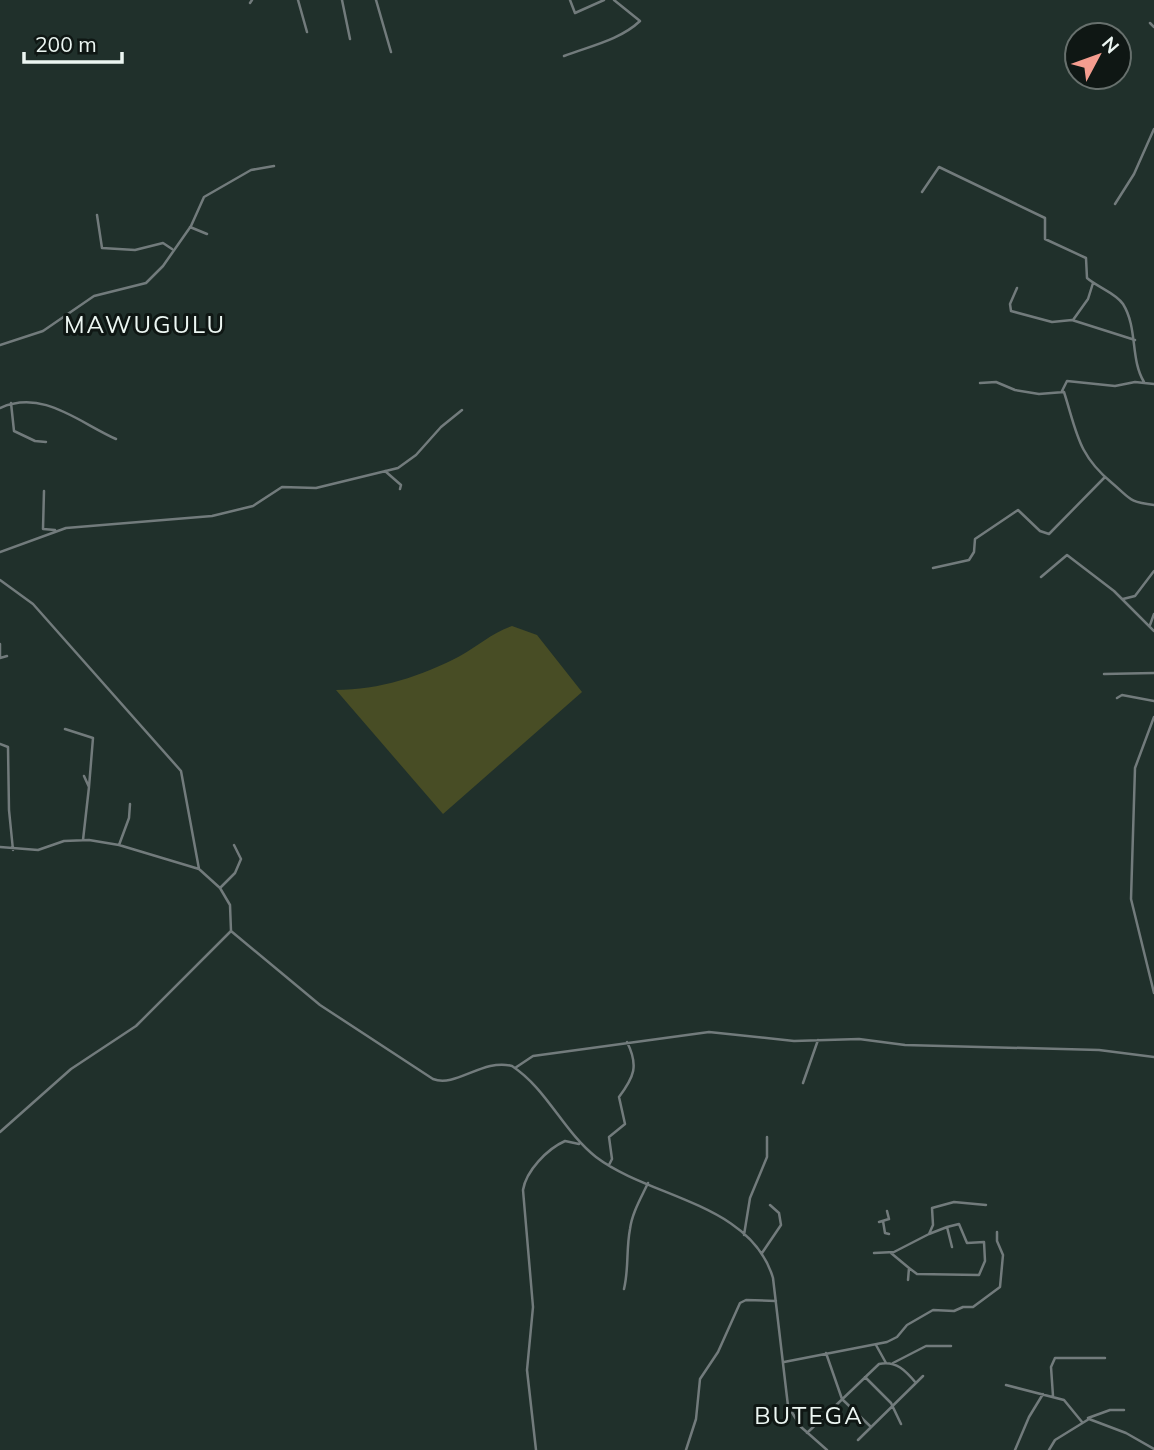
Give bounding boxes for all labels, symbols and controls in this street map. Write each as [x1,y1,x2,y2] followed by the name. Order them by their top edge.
[24,21,122,65] scale bar
[1063,21,1133,91] north arrow
[35,31,97,57] text: 200 m
[1097,32,1125,58] text: N
[64,309,226,339] district label: MAWUGULU
[754,1400,864,1430] district label: BUTEGA

